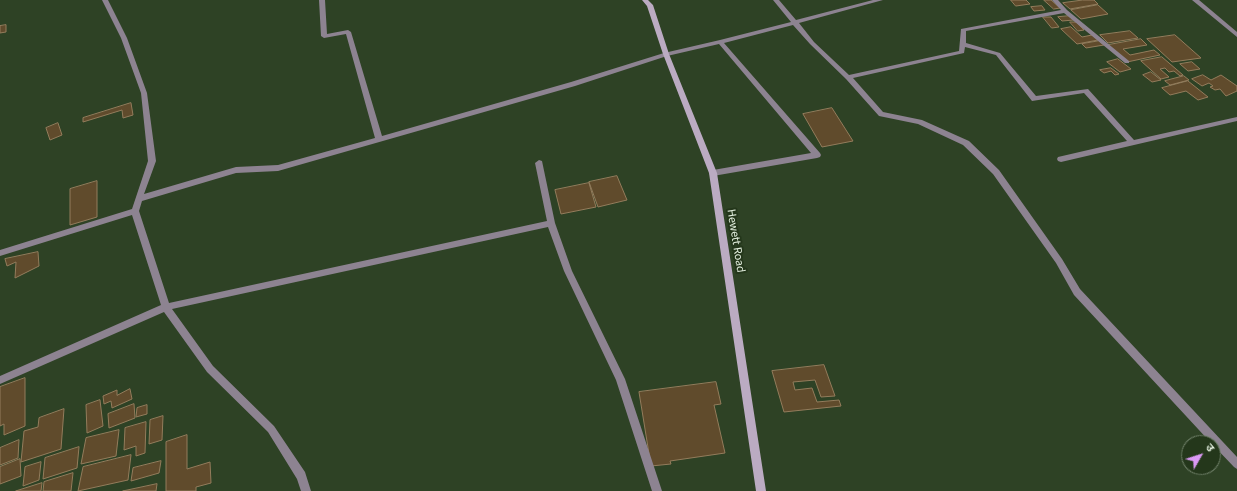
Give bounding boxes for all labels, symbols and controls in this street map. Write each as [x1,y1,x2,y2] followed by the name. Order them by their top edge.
[723,208,747,274] street label: Hewett Road
[1181,435,1221,475] north arrow
[1202,441,1218,455] text: उ

